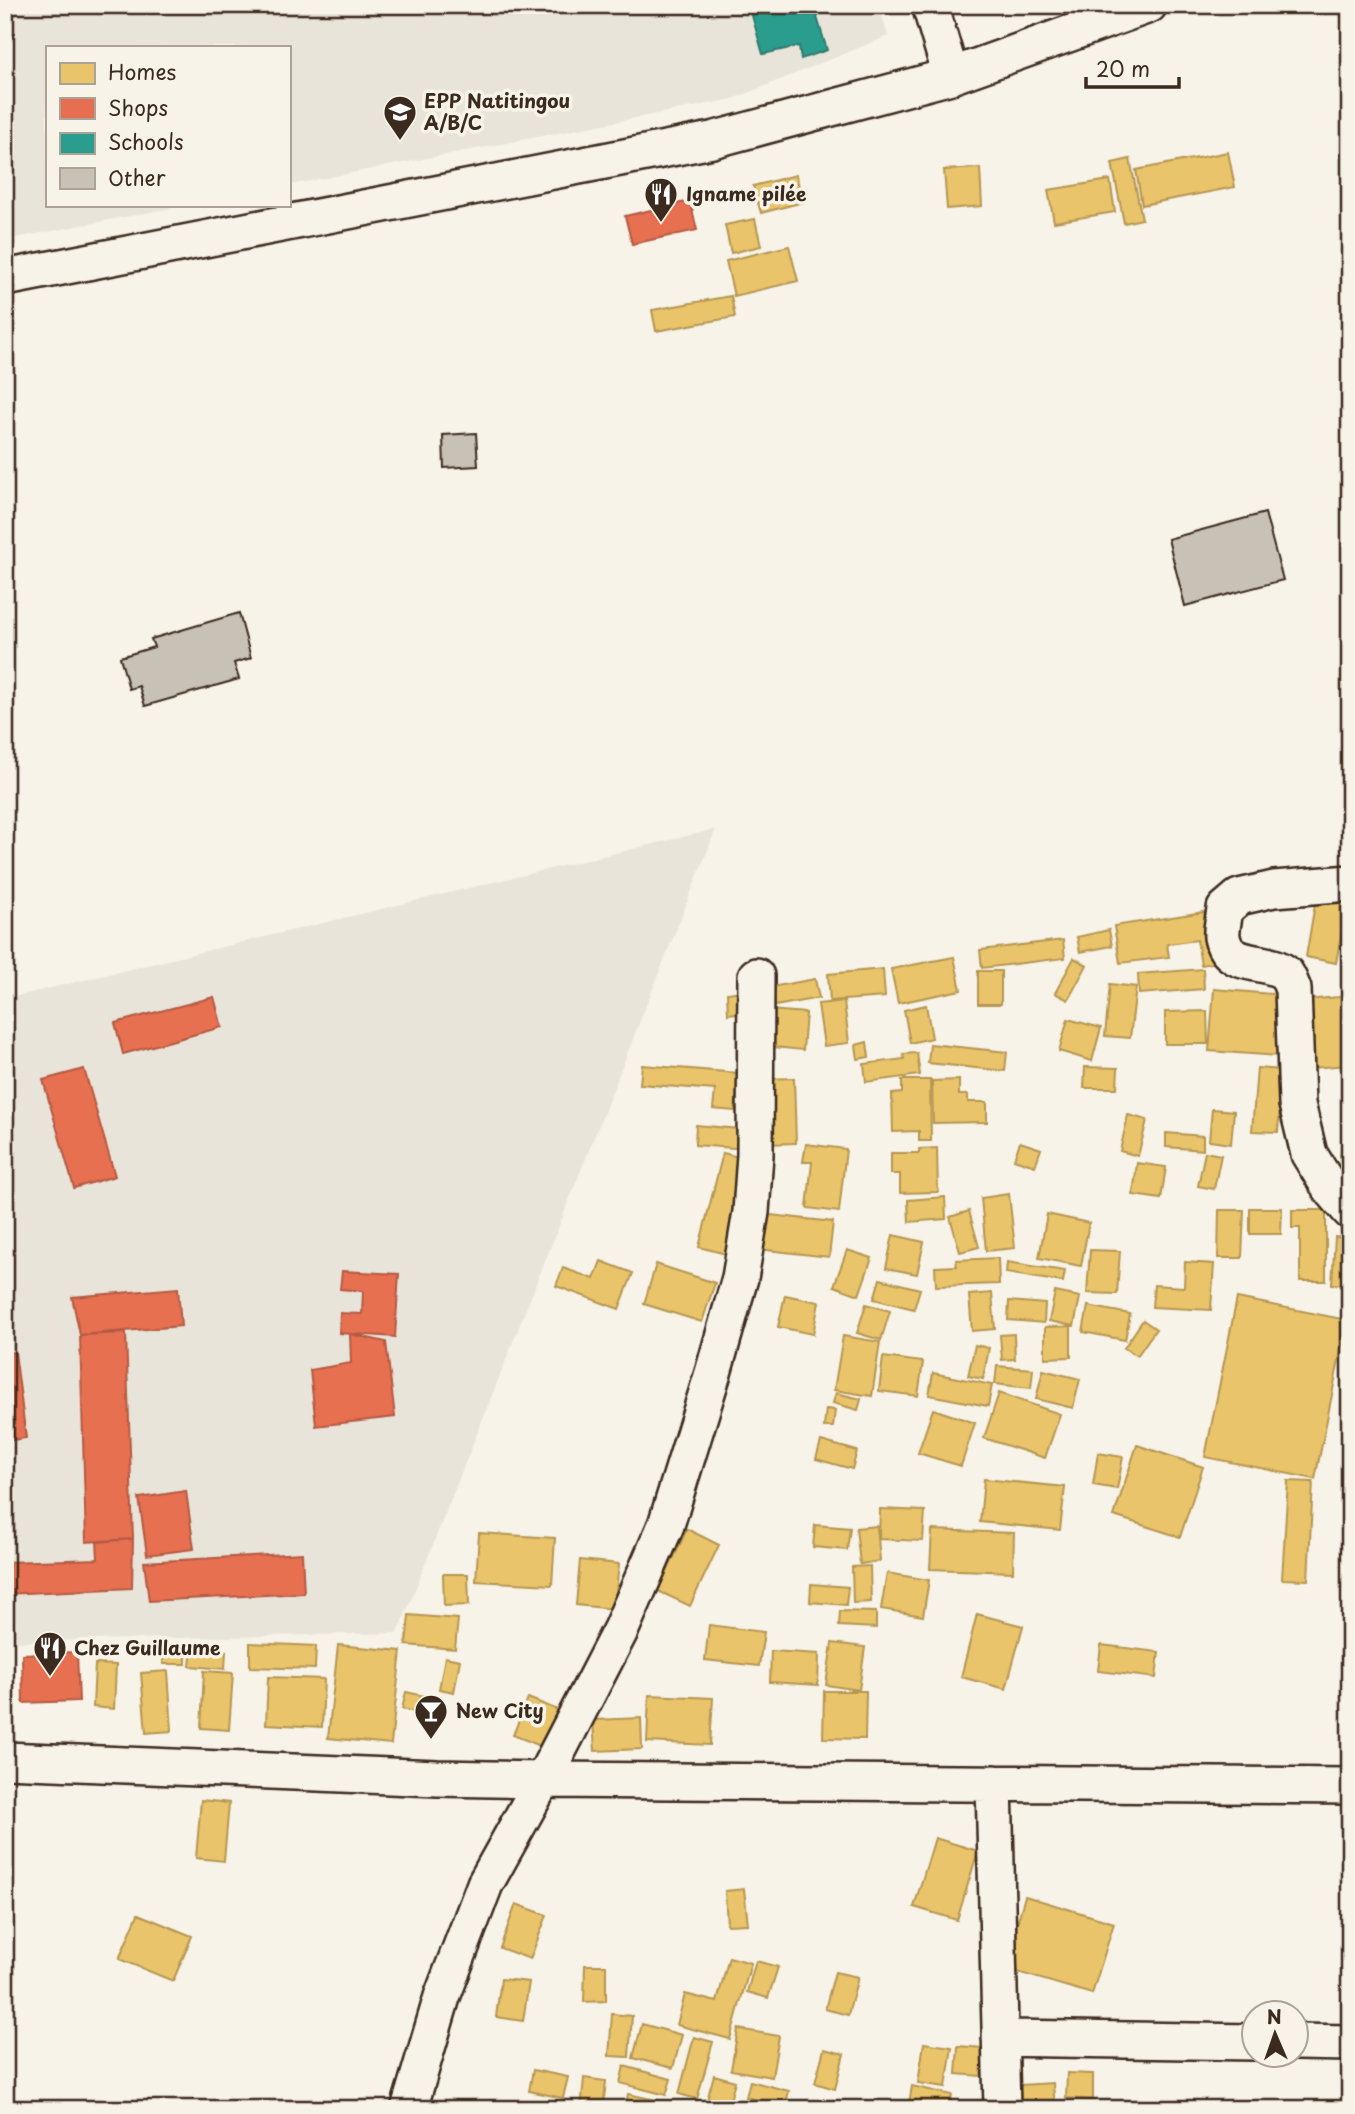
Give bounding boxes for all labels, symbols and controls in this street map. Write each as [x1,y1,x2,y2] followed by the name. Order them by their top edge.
[46,46,290,206] legend
[1086,46,1178,90] scale bar
[1096,52,1150,84] text: 20 m
[108,55,176,87] text: Homes
[424,86,570,136] place label: EPP Natitingou A/B/C
[108,91,168,123] text: Shops
[381,93,419,142] school or university icon: EPP Natitingou A/B/C
[108,125,184,157] text: Schools
[108,161,166,193] text: Other
[642,175,680,224] restaurant icon: Igname pilée
[686,179,806,207] place label: Igname pilée
[31,1629,69,1678] restaurant icon: Chez Guillaume
[74,1633,220,1661] place label: Chez Guillaume
[412,1692,450,1741] bar icon: New City
[456,1696,544,1724] place label: New City
[1240,1998,1310,2068] north arrow
[1266,2002,1282,2030] text: N

